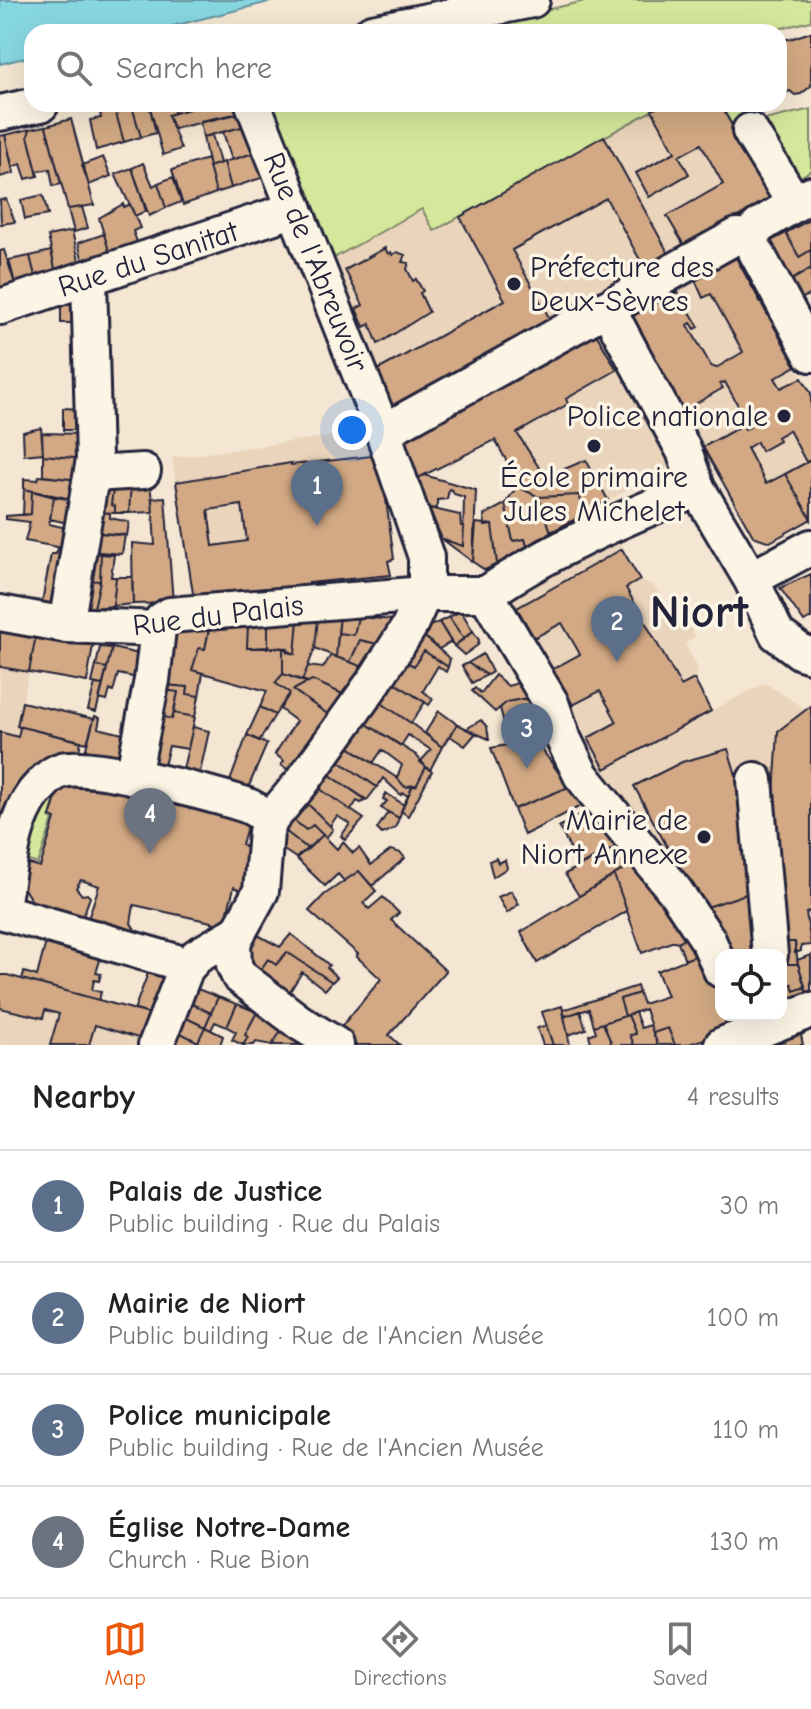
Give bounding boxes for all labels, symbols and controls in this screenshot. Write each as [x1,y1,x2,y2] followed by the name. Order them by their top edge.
[24,24,787,112] search box
[52,46,96,90] icon: search
[116,51,272,86] text: Search here
[256,147,376,377] street label: Rue de l'Abreuvoir
[54,214,244,305] street label: Rue du Sanitat
[530,250,714,319] place label: Préfecture des Deux-Sèvres
[505,275,523,293] marker: Préfecture des Deux-Sèvres
[567,399,768,434] place label: Police nationale
[775,407,793,425] marker: Police nationale
[332,410,372,450] your location
[585,437,603,455] marker: École primaire Jules Michelet
[291,460,343,526] pin: 1
[500,460,688,529] place label: École primaire Jules Michelet
[650,586,749,639] district label: Niort
[131,588,305,643] street label: Rue du Palais
[591,596,643,662] pin: 2
[501,703,553,769] pin: 3
[124,788,176,854] pin: 4
[521,803,688,872] place label: Mairie de Niort Annexe
[695,828,713,846] marker: Mairie de Niort Annexe
[715,949,787,1021] map controls
[715,949,787,1021] button: locate
[32,1077,135,1117] text: Nearby
[687,1082,779,1112] text: 4 results
[108,1174,322,1209] text: Palais de Justice
[53,1191,63,1221] text: 1
[720,1191,779,1221] text: 30 m
[108,1209,440,1239] text: Public building · Rue du Palais
[108,1286,305,1321] text: Mairie de Niort
[52,1303,64,1333] text: 2
[707,1303,779,1333] text: 100 m
[108,1321,544,1351] text: Public building · Rue de l'Ancien Musée
[108,1398,331,1433] text: Police municipale
[52,1415,64,1445] text: 3
[712,1415,779,1445] text: 110 m
[108,1433,544,1463] text: Public building · Rue de l'Ancien Musée
[108,1510,350,1545] text: Église Notre-Dame
[52,1527,64,1557] text: 4
[710,1527,779,1557] text: 130 m
[108,1545,310,1575] text: Church · Rue Bion
[103,1617,147,1691] tab: Map
[354,1617,447,1691] tab: Directions
[653,1617,708,1691] tab: Saved

